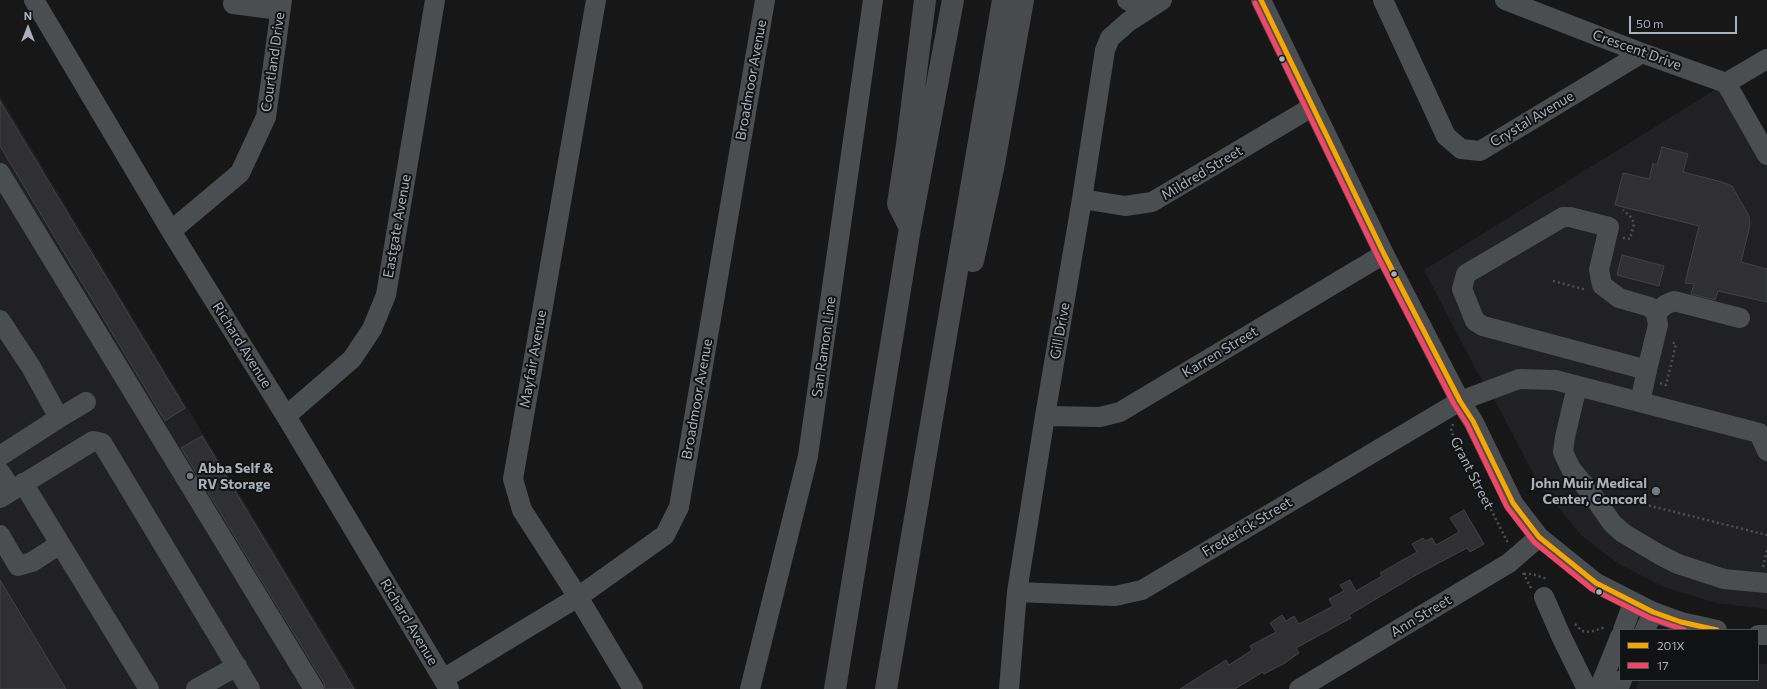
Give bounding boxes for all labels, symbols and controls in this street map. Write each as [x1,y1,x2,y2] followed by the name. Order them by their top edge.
[8,8,48,48] north arrow
[1631,8,1739,34] scale bar
[24,9,32,22] text: N
[258,11,288,113] street label: Courtland Drive
[1636,16,1664,30] text: 50 m
[732,18,770,142] street label: Broadmoor Avenue
[1590,26,1684,74] street label: Crescent Drive
[1277,54,1287,64] unlabelled marker
[1487,87,1577,151] street label: Crystal Avenue
[1158,142,1246,204] street label: Mildred Street
[380,173,414,279] street label: Eastgate Avenue
[1389,269,1399,279] unlabelled marker
[809,296,839,398] street label: San Ramon Line
[209,299,275,391] street label: Richard Avenue
[1047,301,1073,361] street label: Gill Drive
[516,309,550,409] street label: Mayfair Avenue
[1179,323,1261,381] street label: Karren Street
[678,337,716,461] street label: Broadmoor Avenue
[1447,434,1497,512] street label: Grant Street
[198,460,273,492] place label: Abba Self & RV Storage
[185,471,195,481] marker: Abba Self & RV Storage
[1531,475,1647,508] place label: John Muir Medical Center, Concord
[1650,485,1662,497] marker: John Muir Medical Center, Concord
[1199,494,1295,560] street label: Frederick Street
[377,576,441,668] street label: Richard Avenue
[1594,587,1604,597] unlabelled marker
[1388,591,1454,641] street label: Ann Street
[1619,629,1759,681] legend
[1657,638,1685,652] text: 201X
[1657,658,1668,672] text: 17

